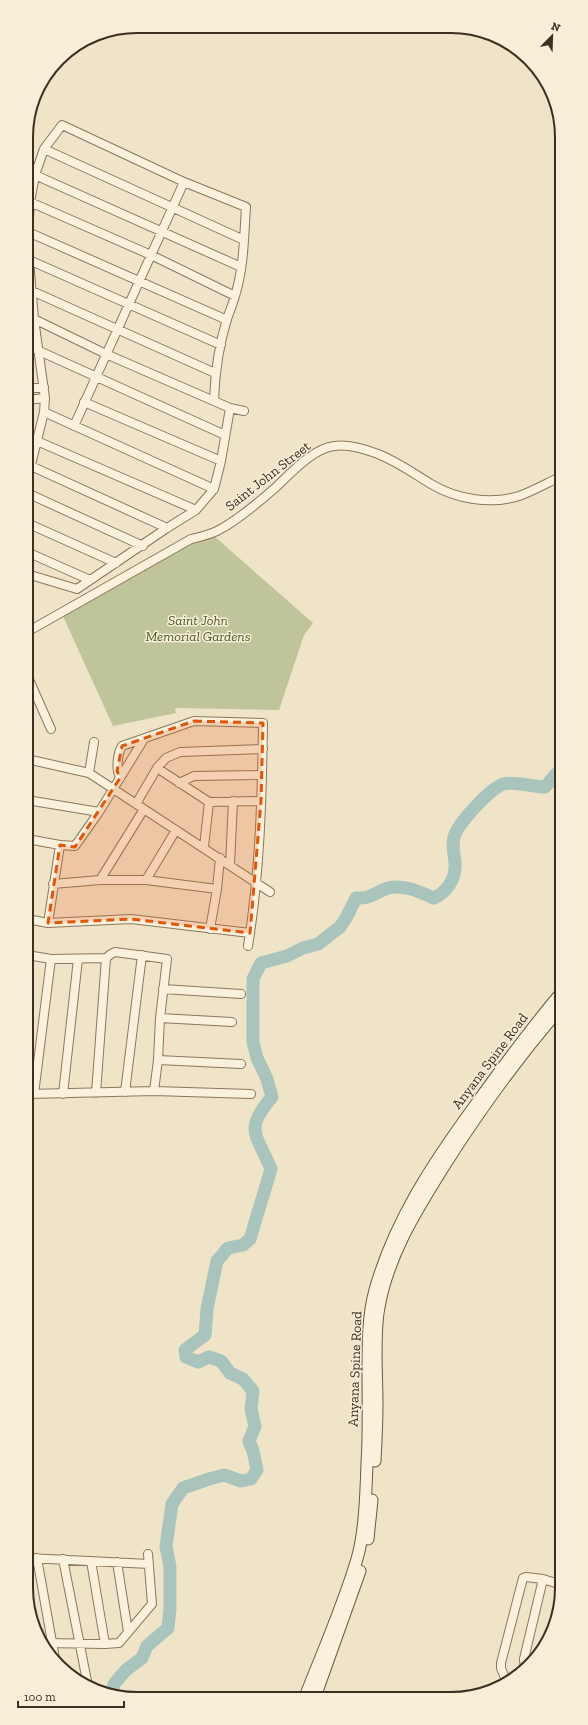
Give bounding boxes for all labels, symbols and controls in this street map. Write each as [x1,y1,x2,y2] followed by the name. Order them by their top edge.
[532,16,572,56] north arrow
[549,20,563,35] text: N
[222,437,315,515] street label: Saint John Street
[145,612,251,645] park label: Saint John Memorial Gardens
[448,1009,532,1112] street label: Anyana Spine Road
[344,1311,366,1427] street label: Anyana Spine Road
[18,1683,124,1709] scale bar
[24,1690,56,1704] text: 100 m

